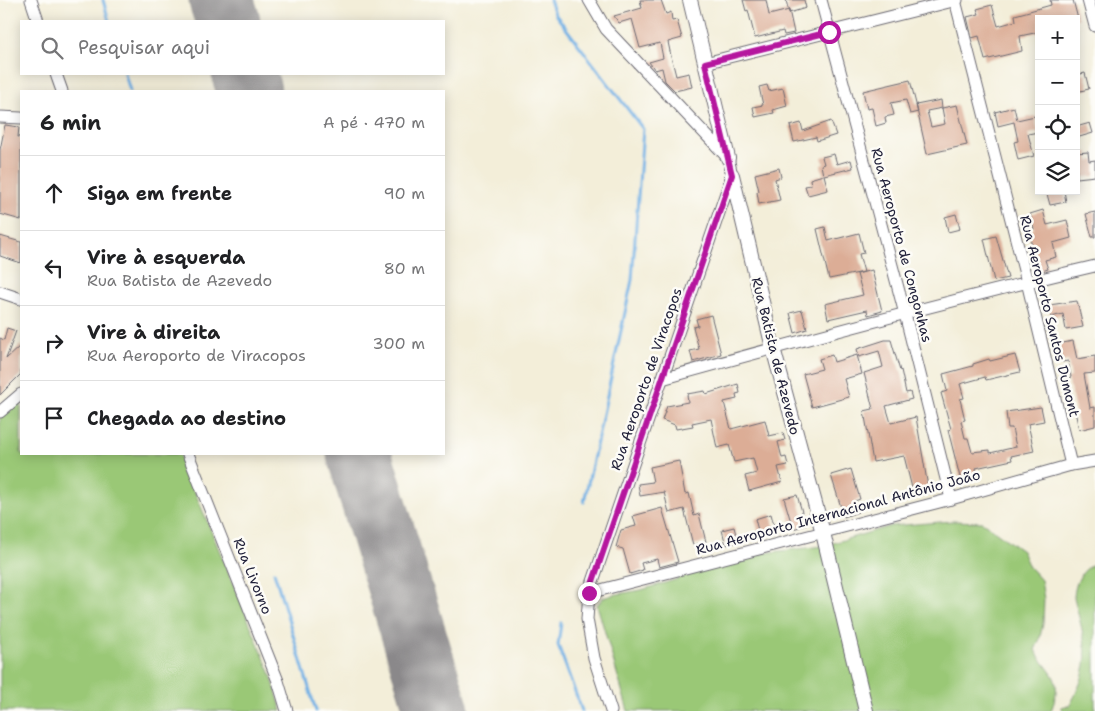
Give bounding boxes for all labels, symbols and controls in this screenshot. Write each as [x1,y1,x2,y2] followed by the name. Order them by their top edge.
[1035,15,1080,195] map controls
[1035,15,1080,60] button: +
[20,20,445,75] search box
[818,21,841,44] route start
[38,34,66,62] icon: search
[78,35,210,60] text: Pesquisar aqui
[1035,60,1080,105] button: −
[1035,105,1080,150] button: locate
[40,109,101,137] text: 6 min
[323,112,425,133] text: A pé · 470 m
[867,146,937,344] street label: Rua Aeroporto de Congonhas
[1035,150,1080,195] button: layers
[40,179,68,207] icon: ahead
[87,181,232,206] text: Siga em frente
[384,183,425,204] text: 90 m
[1016,213,1084,419] street label: Rua Aeroporto Santos Dumont
[87,245,245,270] text: Vire à esquerda
[40,254,68,282] icon: left
[384,258,425,279] text: 80 m
[87,270,272,291] text: Rua Batista de Azevedo
[748,275,804,437] street label: Rua Batista de Azevedo
[606,285,686,473] street label: Rua Aeroporto de Viracopos
[87,320,220,345] text: Vire à direita
[40,329,68,357] icon: right
[373,333,425,354] text: 300 m
[87,345,306,366] text: Rua Aeroporto de Viracopos
[40,404,68,432] icon: arrive
[87,406,286,431] text: Chegada ao destino
[694,465,982,559] street label: Rua Aeroporto Internacional Antônio João
[230,535,276,617] street label: Rua Livorno
[578,582,601,605] route end

